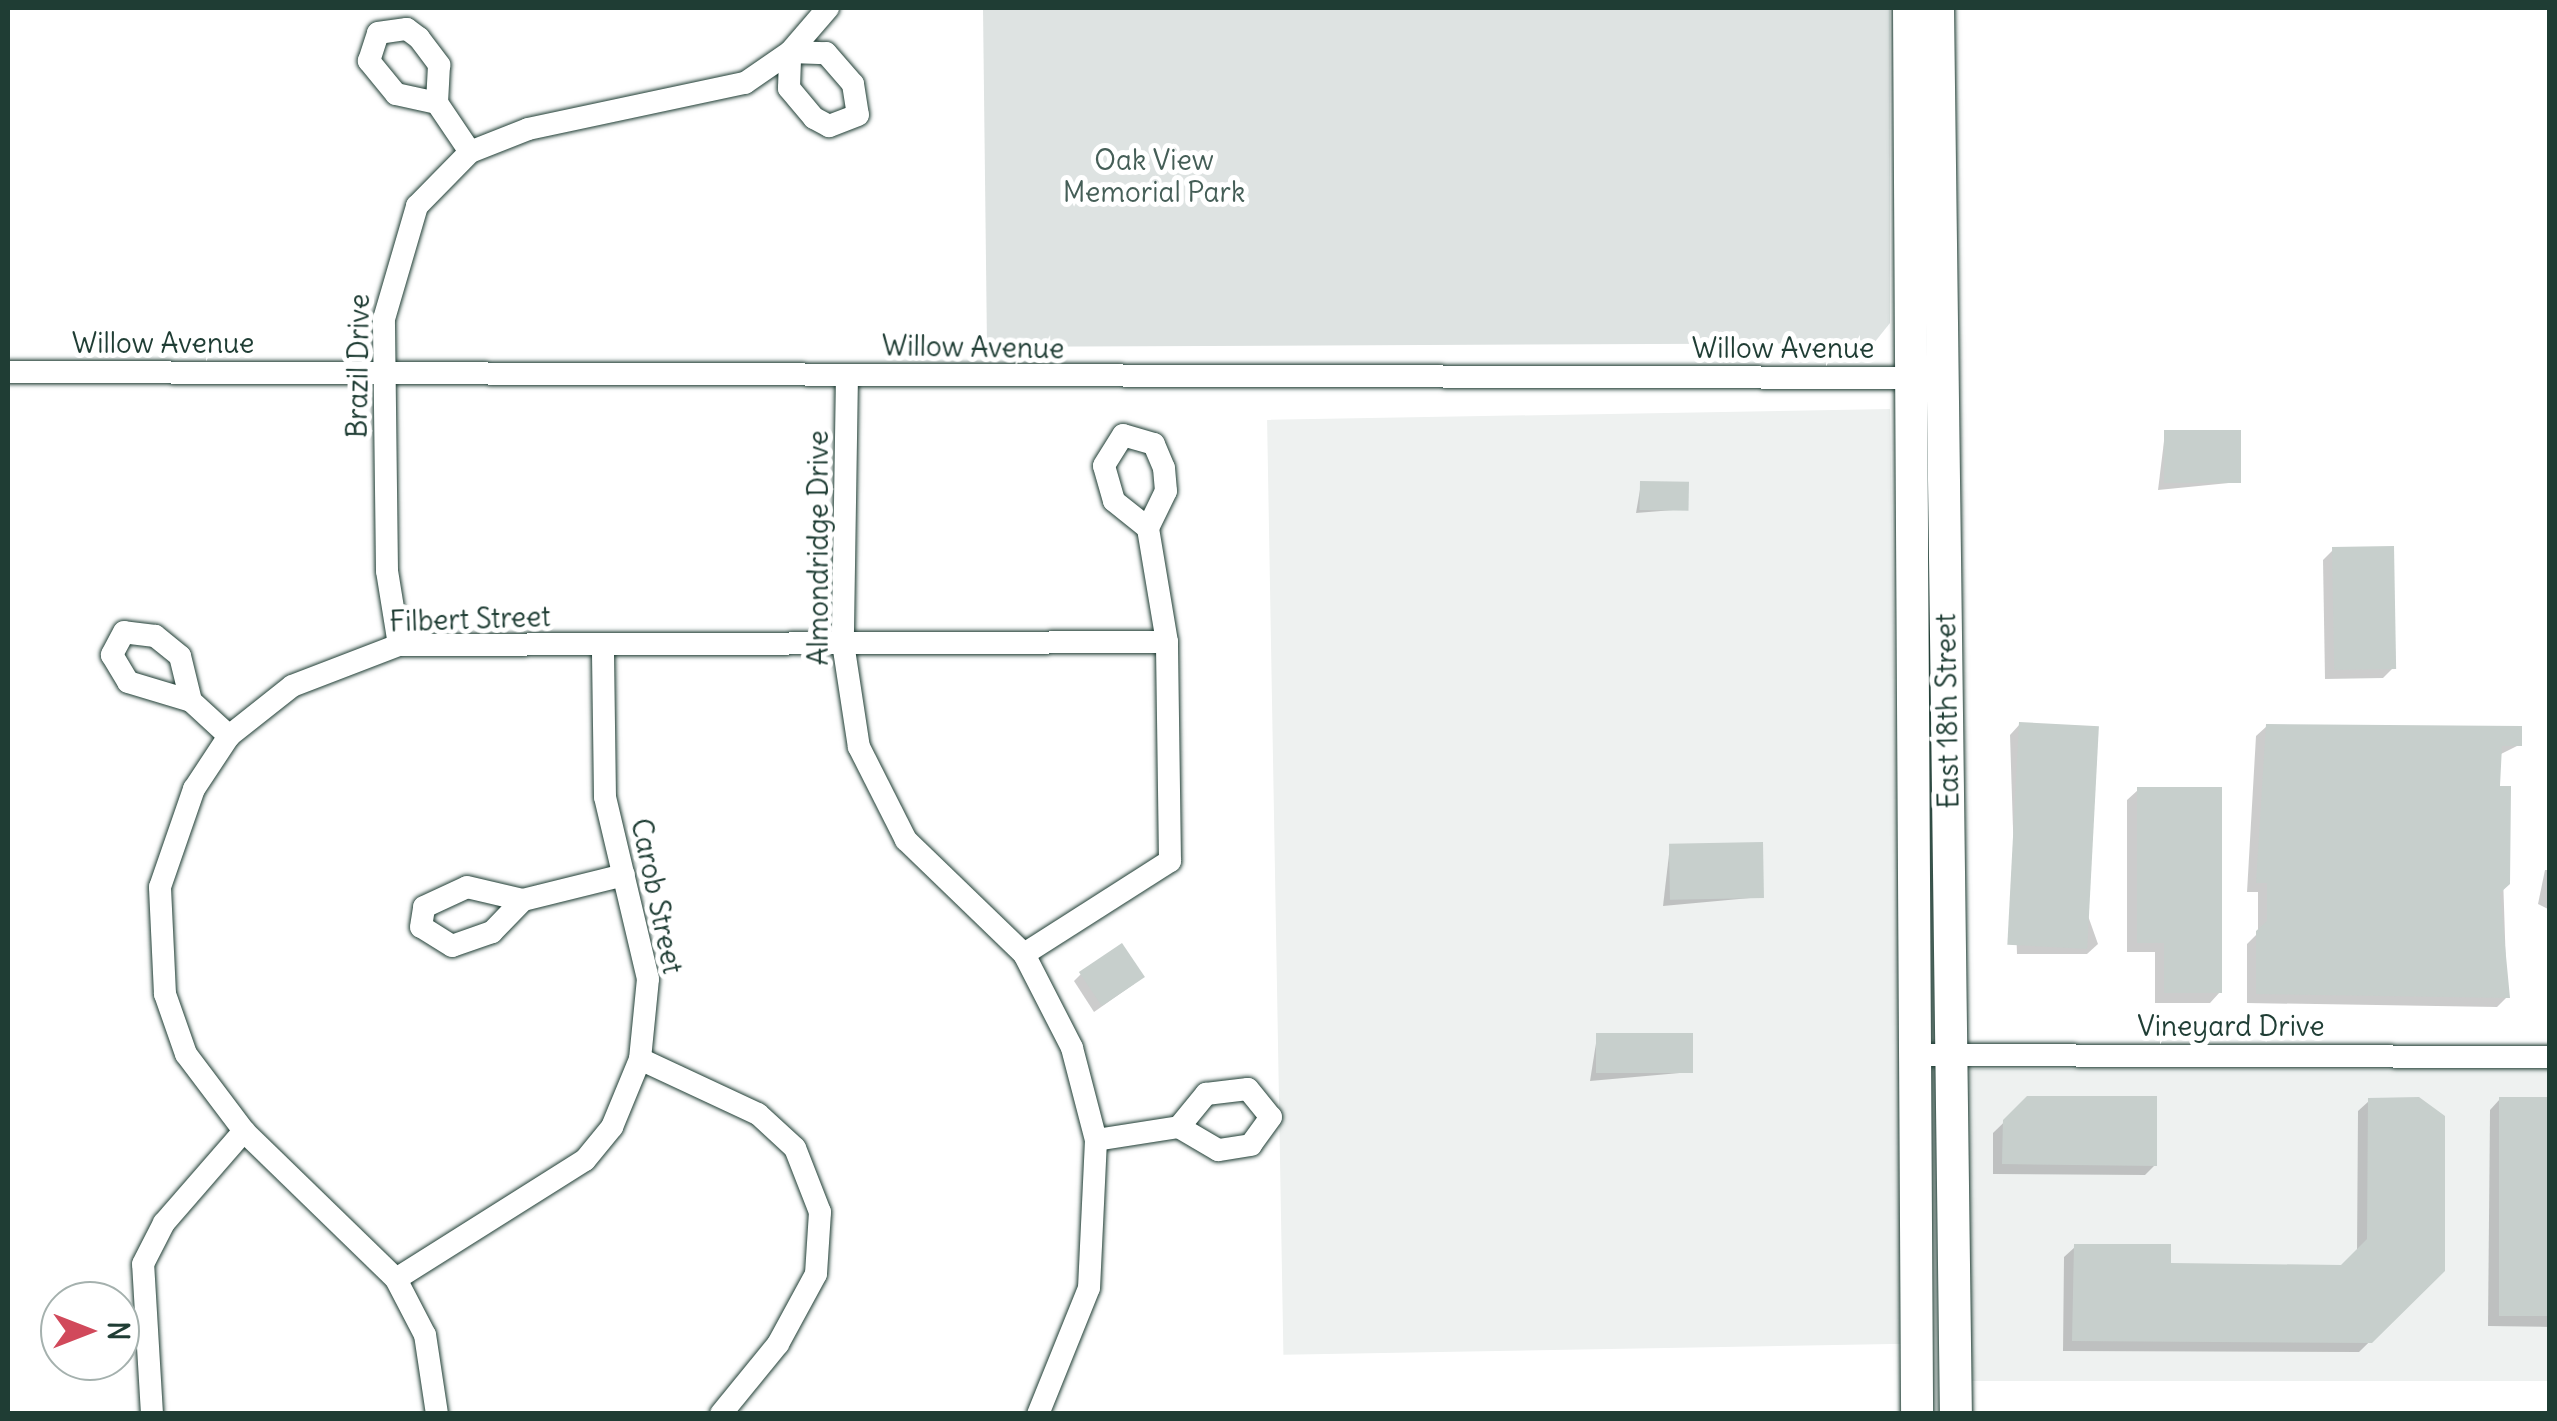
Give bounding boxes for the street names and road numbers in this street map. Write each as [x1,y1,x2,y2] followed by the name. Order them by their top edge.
[340,294,376,438] street label: Brazil Drive
[72,326,254,360] street label: Willow Avenue
[881,329,1065,365] street label: Willow Avenue
[1692,331,1874,365] street label: Willow Avenue
[801,431,835,665] street label: Almondridge Drive
[389,599,551,639] street label: Filbert Street
[1929,613,1965,809] street label: East 18th Street
[624,815,690,977] street label: Carob Street
[2137,1009,2325,1043] street label: Vineyard Drive

